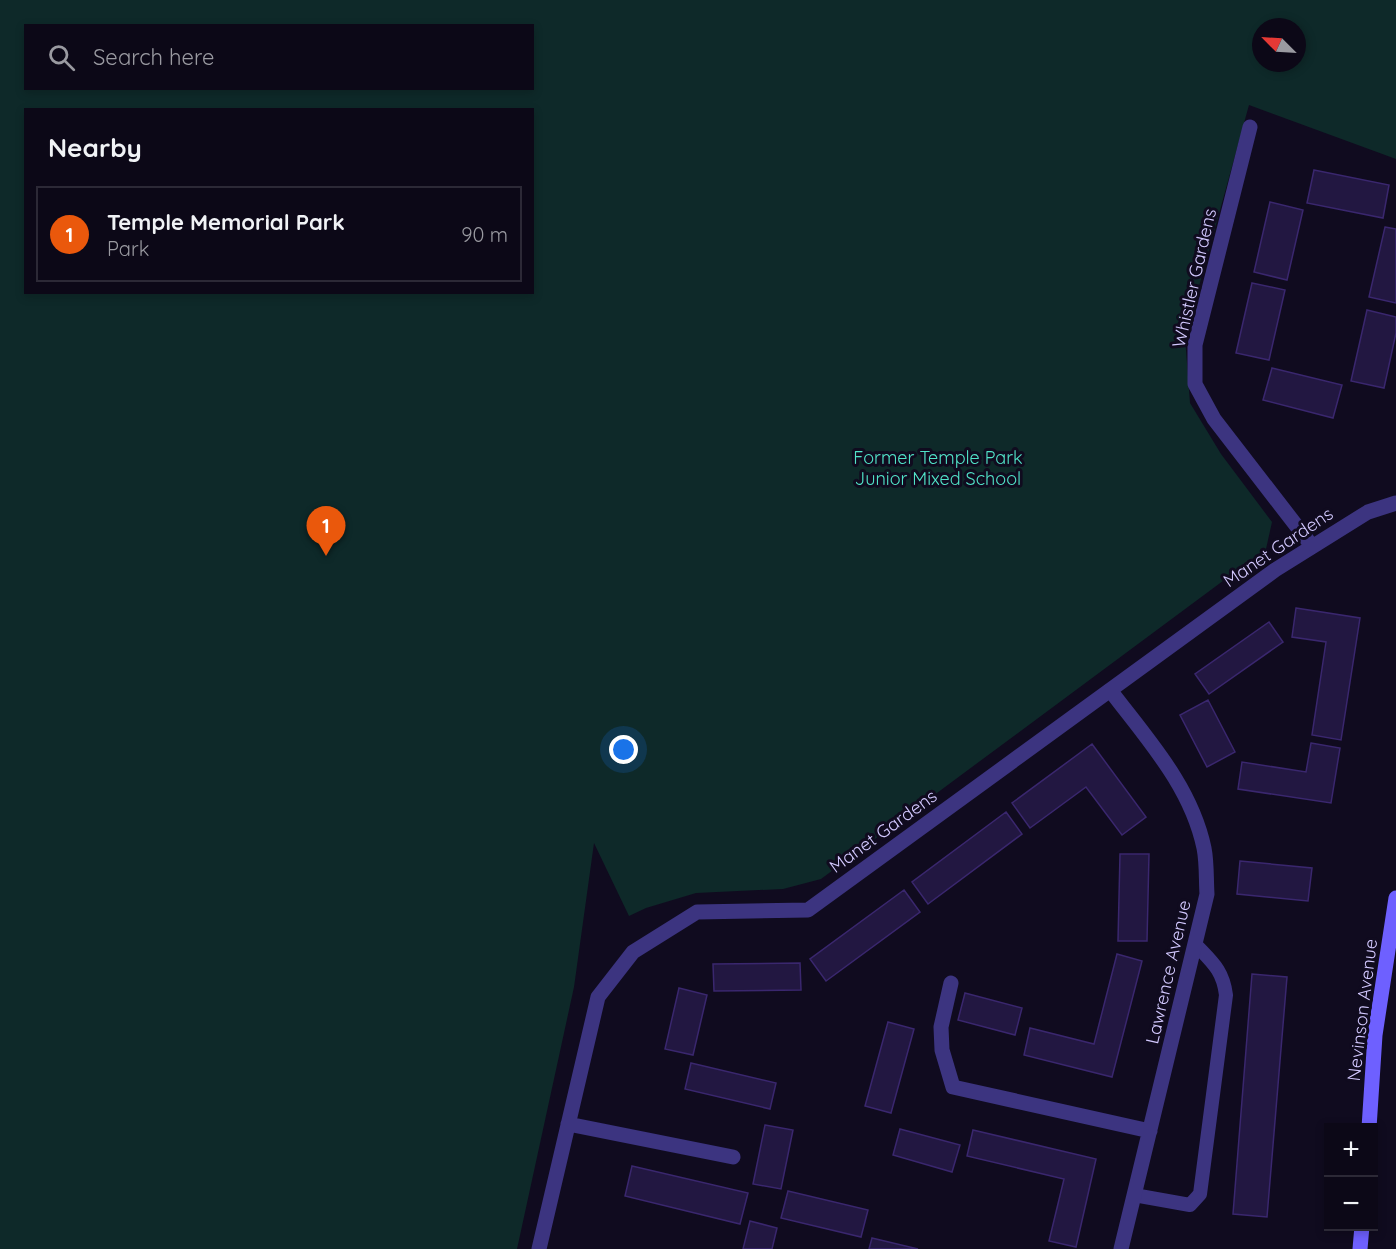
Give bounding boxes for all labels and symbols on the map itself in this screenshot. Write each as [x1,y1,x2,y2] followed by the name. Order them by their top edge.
[1252,18,1306,72] north arrow
[1167,206,1221,350] street label: Whistler Gardens
[853,446,1023,490] park label: Former Temple Park Junior Mixed School
[1219,502,1337,592] street label: Manet Gardens
[306,506,346,556] pin: 1
[609,735,638,764] your location
[825,784,941,878] street label: Manet Gardens
[1140,898,1196,1046] street label: Lawrence Avenue
[1342,938,1382,1082] street label: Nevinson Avenue

